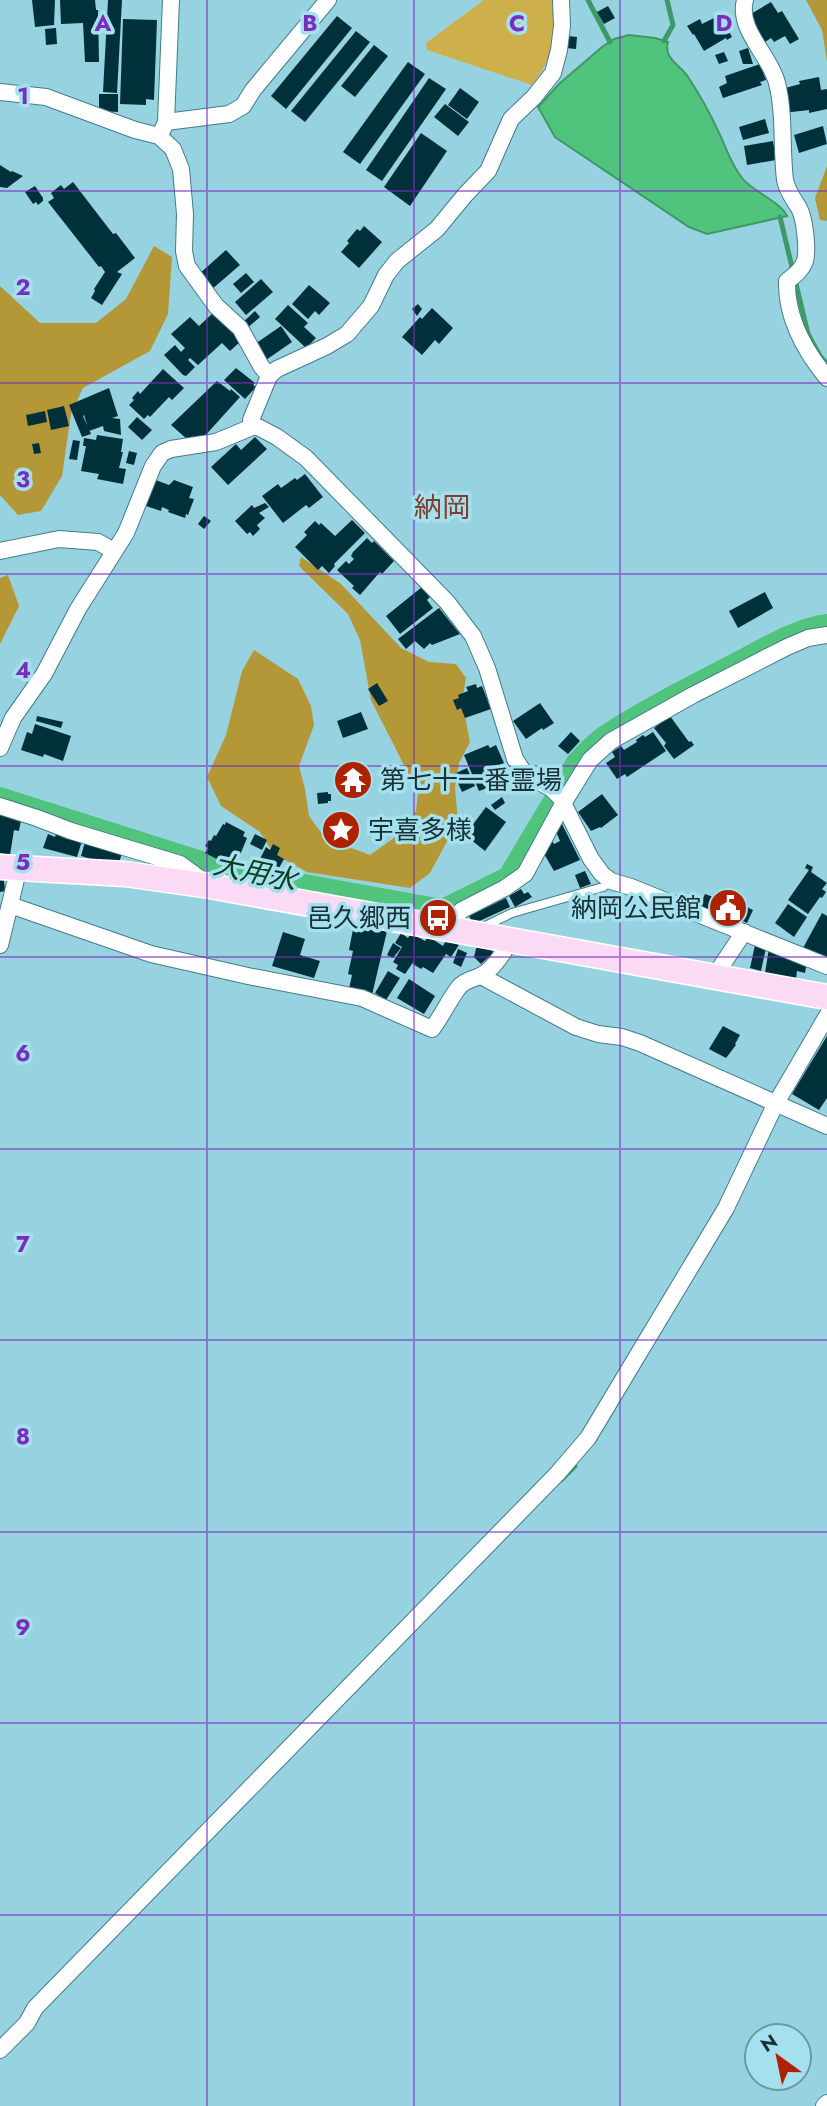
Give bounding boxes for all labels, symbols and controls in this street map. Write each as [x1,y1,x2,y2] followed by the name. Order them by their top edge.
[94,6,112,40] text: A
[302,6,318,40] text: B
[509,6,525,40] text: C
[716,6,733,40] text: D
[17,79,29,113] text: 1
[15,270,31,304] text: 2
[16,462,30,496] text: 3
[414,487,470,528] district label: 納岡
[15,653,31,687] text: 4
[332,759,374,801] temple icon: 第七十一番霊場
[380,761,562,799] place label: 第七十一番霊場
[320,809,362,851] place icon: 宇喜多様
[368,811,472,849] place label: 宇喜多様
[210,844,303,902] water label: 大用水
[16,845,30,879] text: 5
[707,887,749,929] public building icon: 納岡公民館
[571,889,701,927] place label: 納岡公民館
[417,897,459,939] bus stop icon: 邑久郷西
[307,899,411,937] place label: 邑久郷西
[15,1036,31,1070] text: 6
[16,1227,30,1261] text: 7
[16,1419,30,1453] text: 8
[15,1610,31,1644] text: 9
[743,2022,813,2092] north arrow
[755,2028,783,2059] text: N

